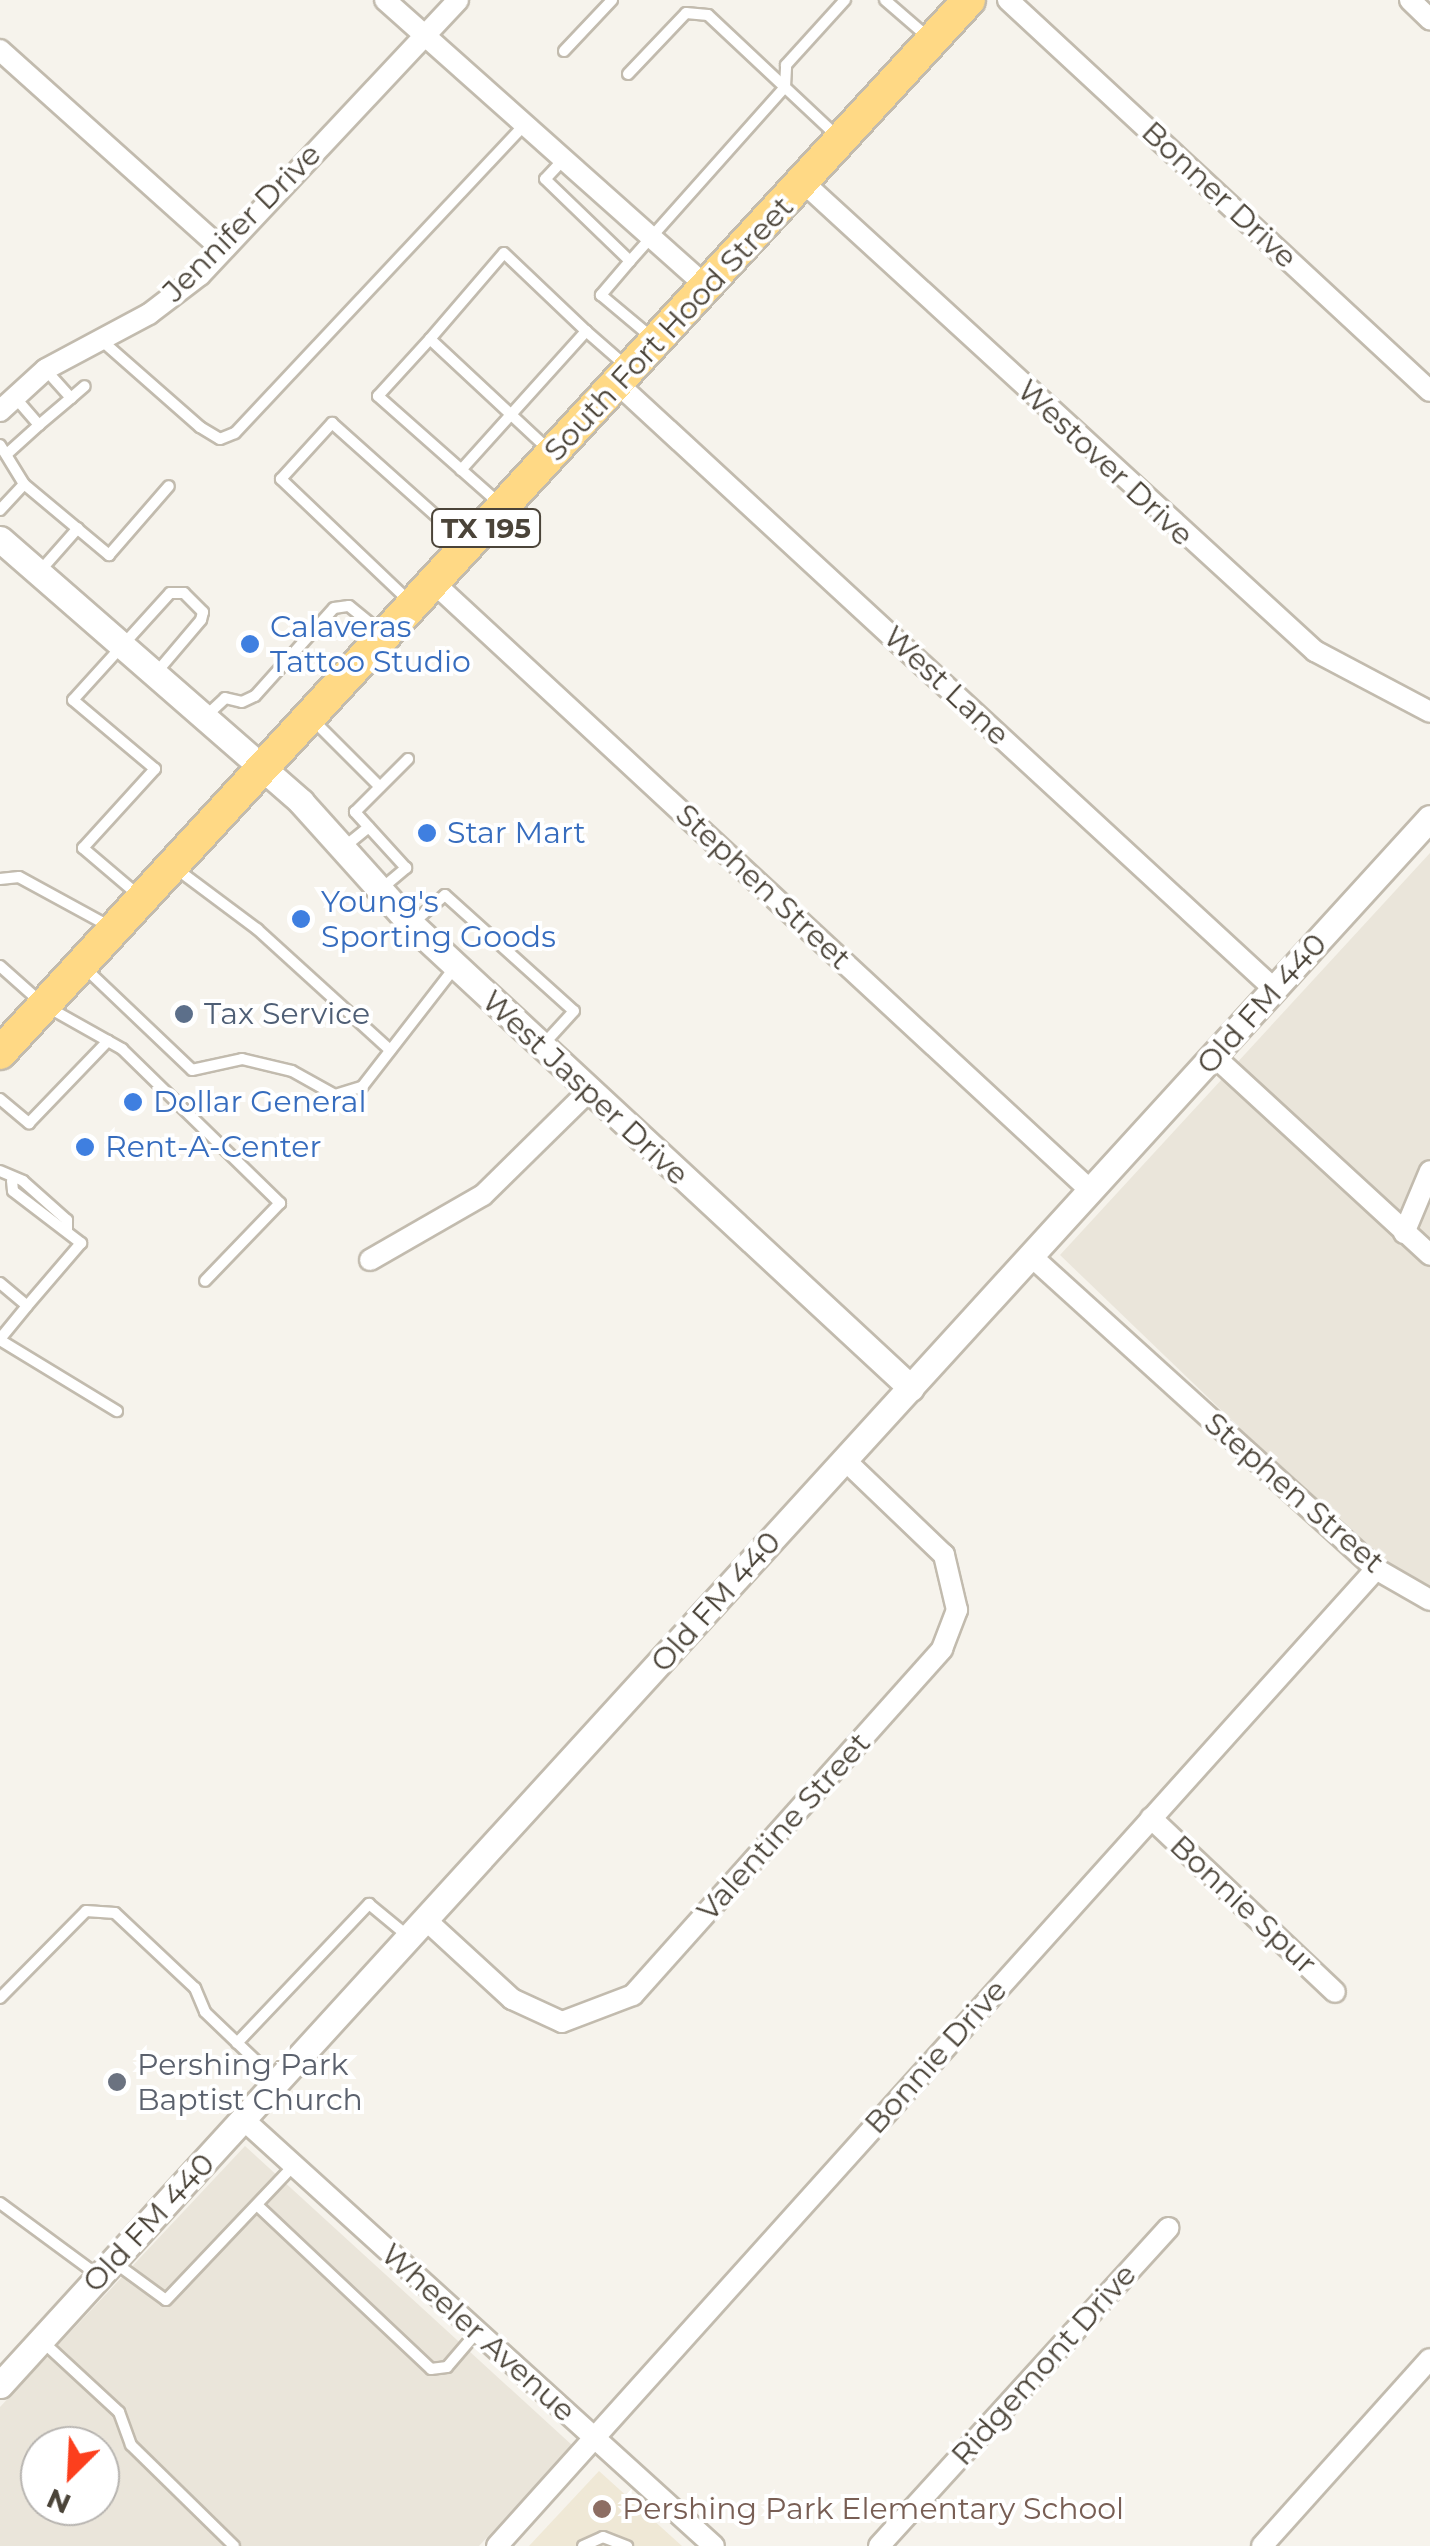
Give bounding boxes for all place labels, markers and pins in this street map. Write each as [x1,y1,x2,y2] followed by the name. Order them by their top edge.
[270,609,471,680] place label: Calaveras Tattoo Studio
[239,633,261,655] marker: Calaveras Tattoo Studio
[447,815,586,851] place label: Star Mart
[416,822,438,844] marker: Star Mart
[321,884,556,954] place label: Young's Sporting Goods
[290,908,312,930] marker: Young's Sporting Goods
[204,996,370,1032] place label: Tax Service
[173,1003,195,1025] marker: Tax Service
[153,1084,367,1120] place label: Dollar General
[122,1091,144,1113] marker: Dollar General
[105,1129,321,1165] place label: Rent-A-Center
[74,1136,96,1158] marker: Rent-A-Center
[137,2047,363,2118] place label: Pershing Park Baptist Church
[106,2071,128,2093] marker: Pershing Park Baptist Church
[622,2491,1124,2527] place label: Pershing Park Elementary School
[591,2498,613,2520] marker: Pershing Park Elementary School

